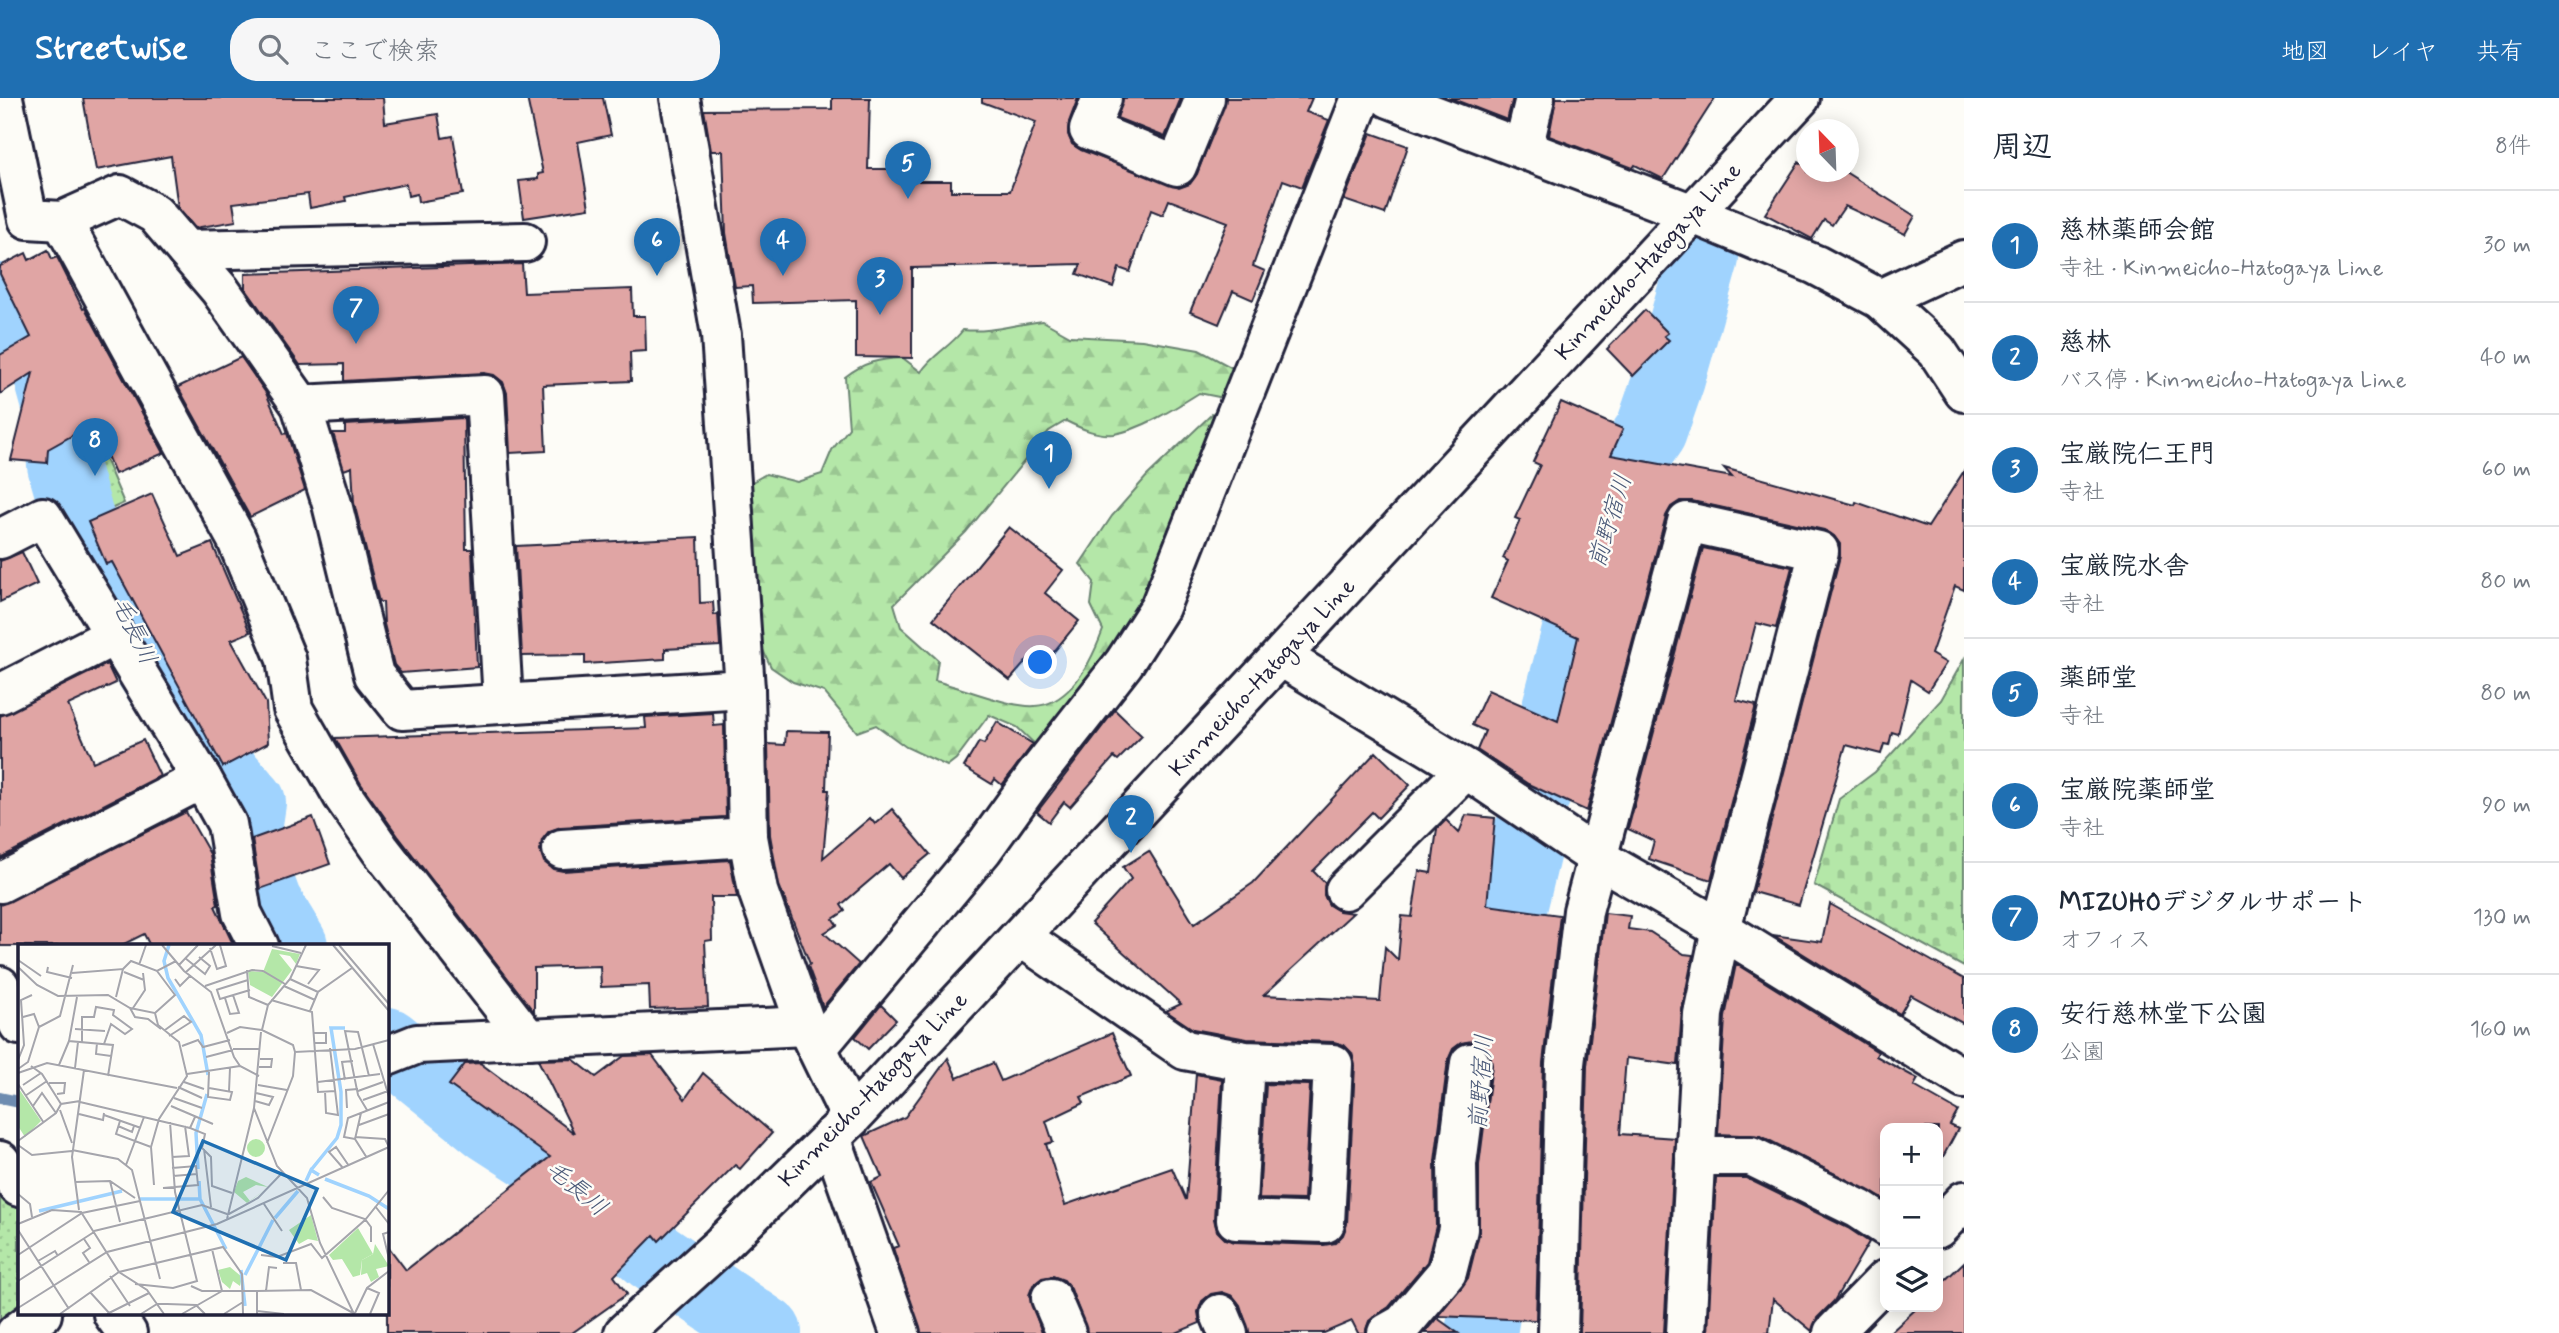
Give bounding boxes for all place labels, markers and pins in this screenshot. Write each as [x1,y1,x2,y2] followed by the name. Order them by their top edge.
[885,141,931,199] pin: 5
[634,218,680,276] pin: 6
[760,218,806,276] pin: 4
[857,257,903,315] pin: 3
[333,286,379,344] pin: 7
[72,418,118,476] pin: 8
[1026,431,1072,489] pin: 1
[1108,795,1154,853] pin: 2

